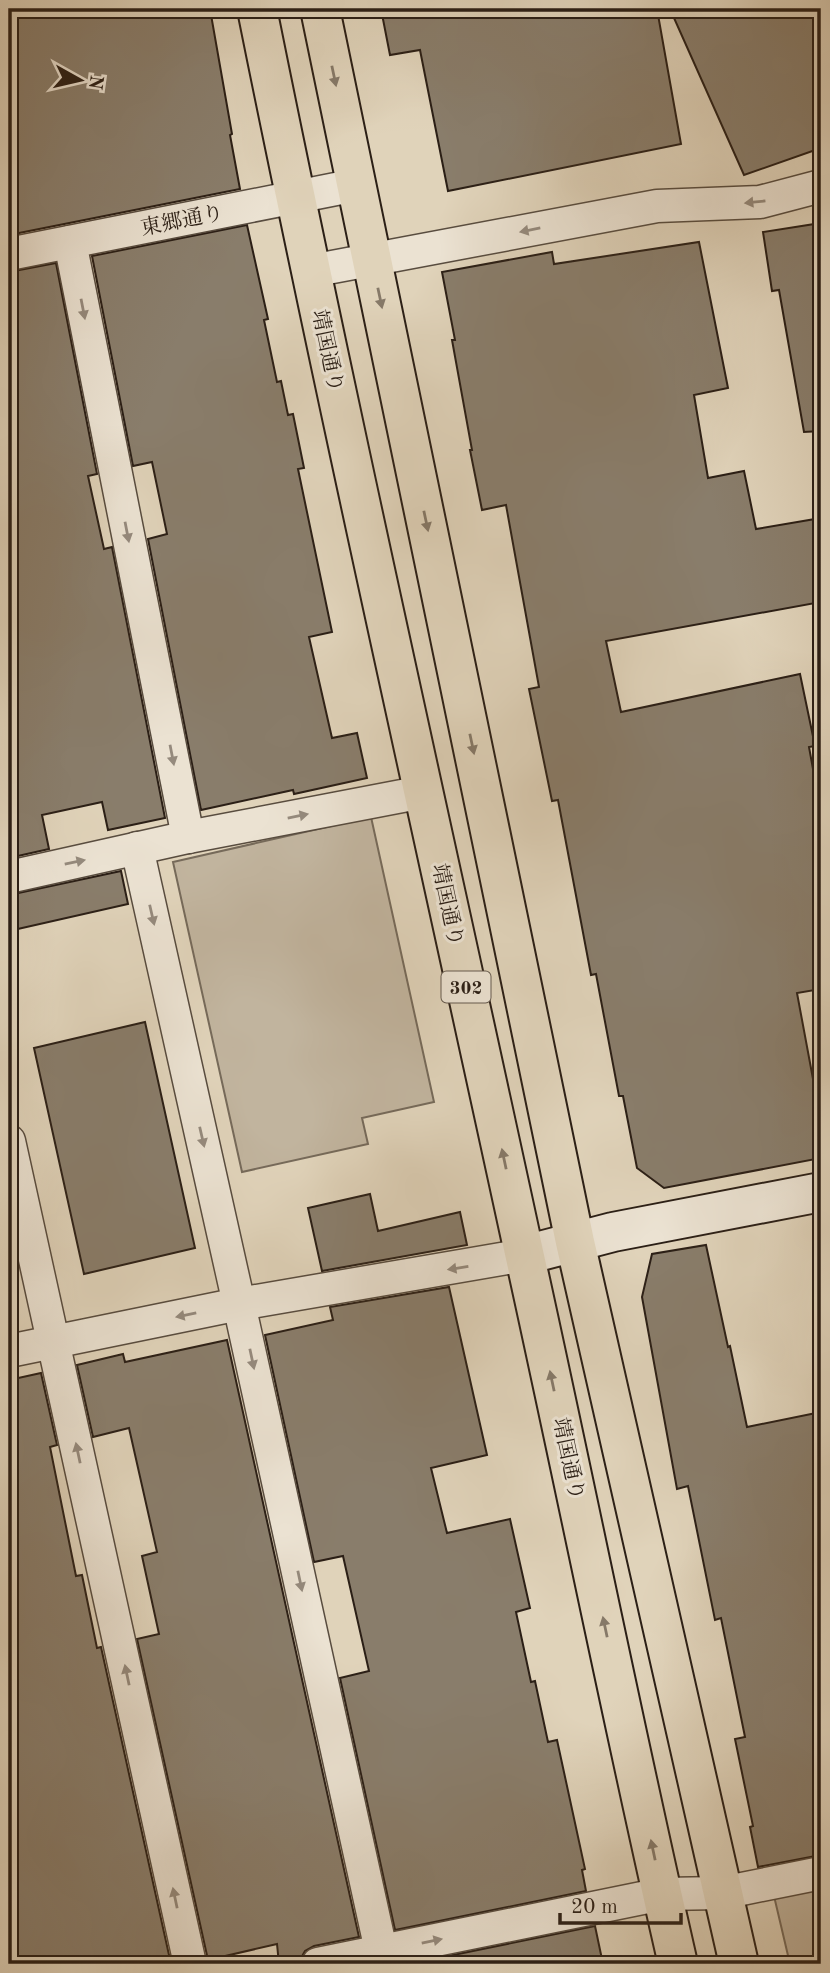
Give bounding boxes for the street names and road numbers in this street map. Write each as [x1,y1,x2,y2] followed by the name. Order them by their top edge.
[139,201,226,240] street label: 東郷通り
[308,308,347,395] street label: 靖国通り
[428,862,467,949] street label: 靖国通り
[442,972,490,1002] road number: 302
[549,1416,588,1503] street label: 靖国通り

